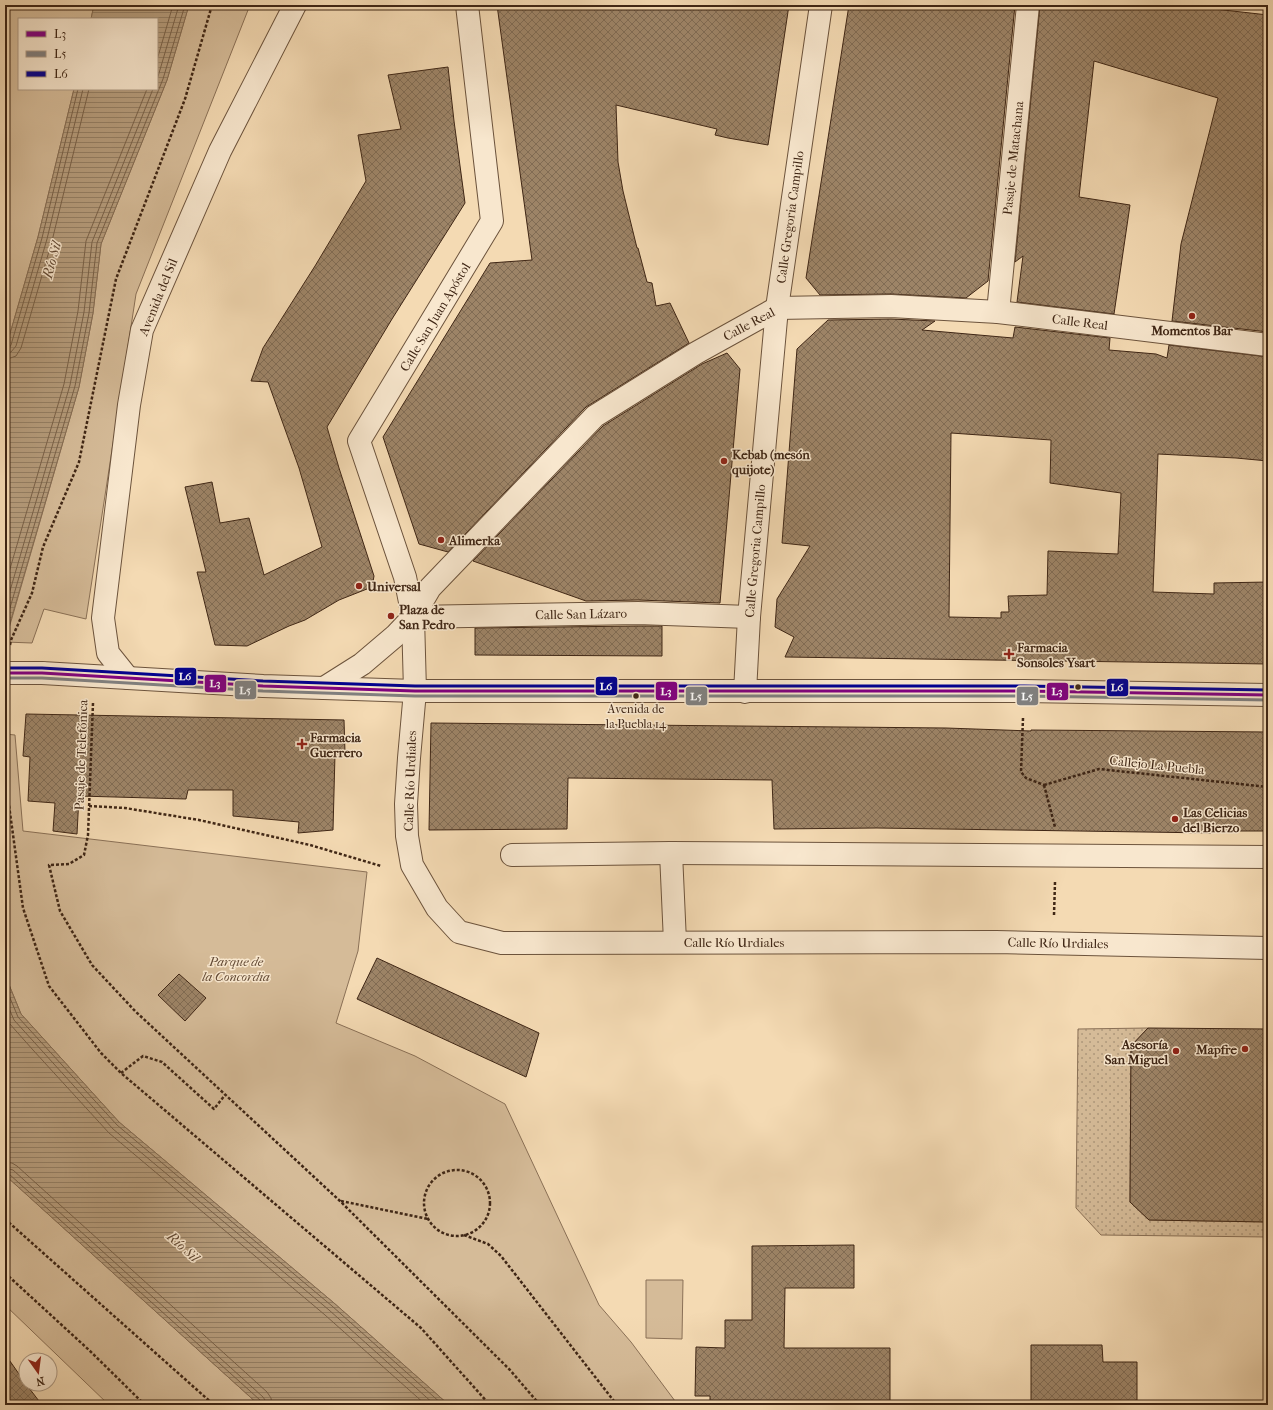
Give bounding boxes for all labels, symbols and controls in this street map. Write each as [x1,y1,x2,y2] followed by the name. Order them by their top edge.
[18,18,158,90] legend
[54,27,66,41] text: L3
[54,47,66,61] text: L5
[54,67,68,81] text: L6
[1000,99,1027,216] street label: Pasaje de Matachana
[773,149,807,284] street label: Calle Gregoria Campillo
[39,238,65,281] water label: Río Sil
[135,256,180,339] street label: Avenida del Sil
[397,260,474,374] street label: Calle San Juan Apóstol
[721,304,778,344] street label: Calle Real
[1051,311,1109,333] street label: Calle Real
[1187,311,1197,321] marker: Momentos Bar
[1150,323,1233,338] place label: Momentos Bar
[732,447,810,478] place label: Kebab (mesón quijote)
[719,456,729,466] marker: Kebab (mesón quijote)
[742,483,768,618] street label: Calle Gregoria Campillo
[448,533,501,548] place label: Alimerka
[436,535,446,545] marker: Alimerka
[366,579,421,594] place label: Universal
[354,581,364,591] marker: Universal
[399,602,456,632] place label: Plaza de San Pedro
[535,606,627,622] street label: Calle San Lázaro
[386,611,396,621] marker: Plaza de San Pedro
[1016,640,1096,670] place label: Farmacia Sonsoles Ysart
[1004,649,1014,659] marker: Farmacia Sonsoles Ysart
[174,667,197,686] line badge: L6
[179,670,192,683] text: L6
[204,674,227,693] line badge: L3
[595,676,618,696] line badge: L6
[209,677,221,690] text: L3
[1106,678,1129,697] line badge: L6
[234,680,257,700] line badge: L5
[600,680,613,693] text: L6
[655,681,678,701] line badge: L3
[1111,681,1124,694] text: L6
[1046,682,1069,701] line badge: L3
[1073,682,1083,692] unlabelled marker
[239,684,251,697] text: L5
[660,685,672,698] text: L3
[1051,685,1063,698] text: L3
[685,686,708,706] line badge: L5
[1016,686,1039,706] line badge: L5
[690,690,702,703] text: L5
[1021,690,1033,703] text: L5
[631,691,641,701] marker: Avenida de la Puebla 14
[72,698,90,811] street label: Pasaje de Telefónica
[605,702,667,731] place label: Avenida de la Puebla 14
[309,730,363,760] place label: Farmacia Guerrero
[401,730,419,832] street label: Calle Río Urdiales
[297,739,307,749] marker: Farmacia Guerrero
[1109,753,1206,778] street label: Callejo La Puebla
[1183,805,1248,835] place label: Las Celicias del Bierzo
[1170,814,1180,824] marker: Las Celicias del Bierzo
[684,935,785,950] street label: Calle Río Urdiales
[1008,935,1109,951] street label: Calle Río Urdiales
[201,954,270,984] park label: Parque de la Concordia
[1105,1037,1169,1068] place label: Asesoría San Miguel
[1195,1042,1238,1058] place label: Mapfre
[1240,1044,1250,1054] marker: Mapfre
[1171,1046,1181,1056] marker: Asesoría San Miguel
[163,1228,204,1267] water label: Río Sil
[18,1352,58,1392] north arrow
[34,1374,46,1389] text: N

